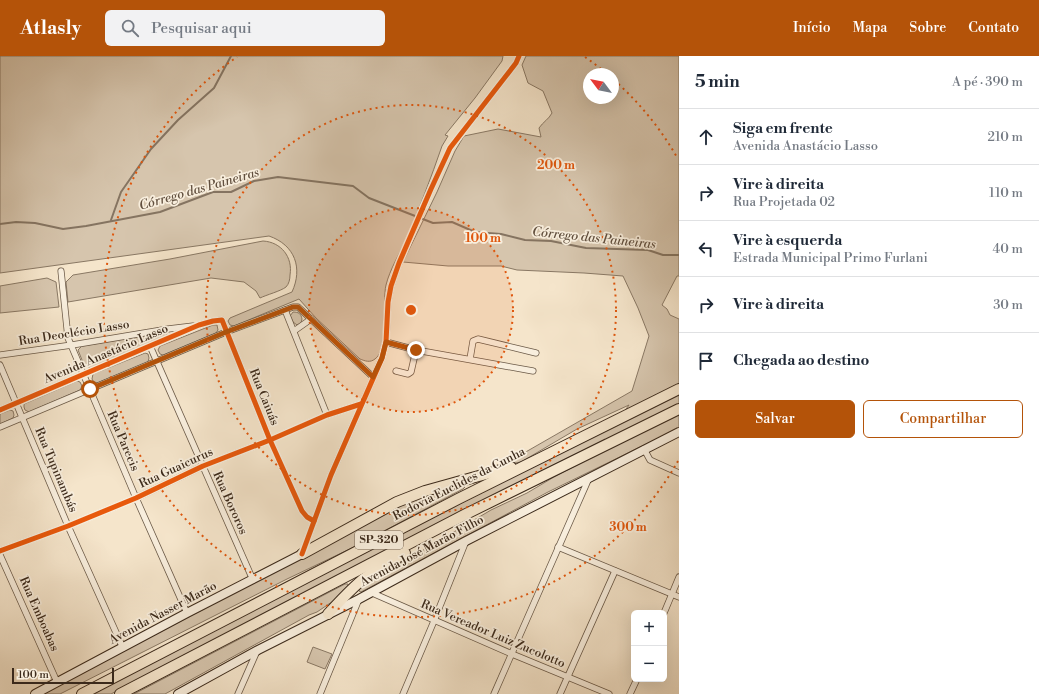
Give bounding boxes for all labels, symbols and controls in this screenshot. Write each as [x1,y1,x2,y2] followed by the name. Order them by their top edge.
[105,10,385,46] search box
[20,16,81,40] text: Atlasly
[119,17,141,39] icon: search
[151,19,252,38] text: Pesquisar aqui
[793,19,831,37] text: Início
[853,19,887,37] text: Mapa
[909,19,946,37] text: Sobre
[968,19,1019,37] text: Contato
[583,68,619,104] north arrow
[695,71,740,93] text: 5 min
[952,74,1023,90] text: A pé · 390 m
[733,119,833,138] text: Siga em frente
[695,126,717,148] icon: ahead
[988,129,1023,145] text: 210 m
[733,138,878,154] text: Avenida Anastácio Lasso
[537,158,575,173] text: 200 m
[137,164,261,214] water label: Córrego das Paineiras
[733,175,824,194] text: Vire à direita
[695,182,717,204] icon: right
[989,185,1023,201] text: 110 m
[733,194,835,210] text: Rua Projetada 02
[531,224,657,252] water label: Córrego das Paineiras
[465,231,501,246] text: 100 m
[733,231,842,250] text: Vire à esquerda
[695,238,717,260] icon: left
[993,241,1023,257] text: 40 m
[733,250,928,266] text: Estrada Municipal Primo Furlani
[695,294,717,316] icon: right
[733,295,824,314] text: Vire à direita
[993,297,1023,313] text: 30 m
[404,303,418,317] centre of rings
[18,317,131,349] street label: Rua Deoclécio Lasso
[41,321,171,387] street label: Avenida Anastácio Lasso
[407,341,425,359] route end
[695,350,717,372] icon: arrive
[733,351,869,370] text: Chegada ao destino
[246,366,282,428] street label: Rua Caiuás
[81,380,99,398] route start
[695,400,855,438] button: Salvar
[863,400,1023,438] button: Compartilhar
[104,409,142,473] street label: Rua Parecis
[31,425,81,515] street label: Rua Tupinambás
[137,444,215,492] street label: Rua Guaicurus
[390,444,529,524] street label: Rodovia Euclides da Cunha
[209,469,251,537] street label: Rua Bororos
[357,512,487,590] street label: Avenida José Marão Filho
[609,520,647,535] text: 300 m
[355,531,403,549] road number: SP-320
[16,574,62,654] street label: Rua Emboabas
[106,578,220,648] street label: Avenida Nasser Marão
[419,597,568,671] street label: Rua Vereador Luiz Zucolotto
[631,610,667,682] map controls
[631,610,667,646] button: +
[631,646,667,682] button: −
[12,666,114,685] scale bar
[18,668,49,682] text: 100 m

